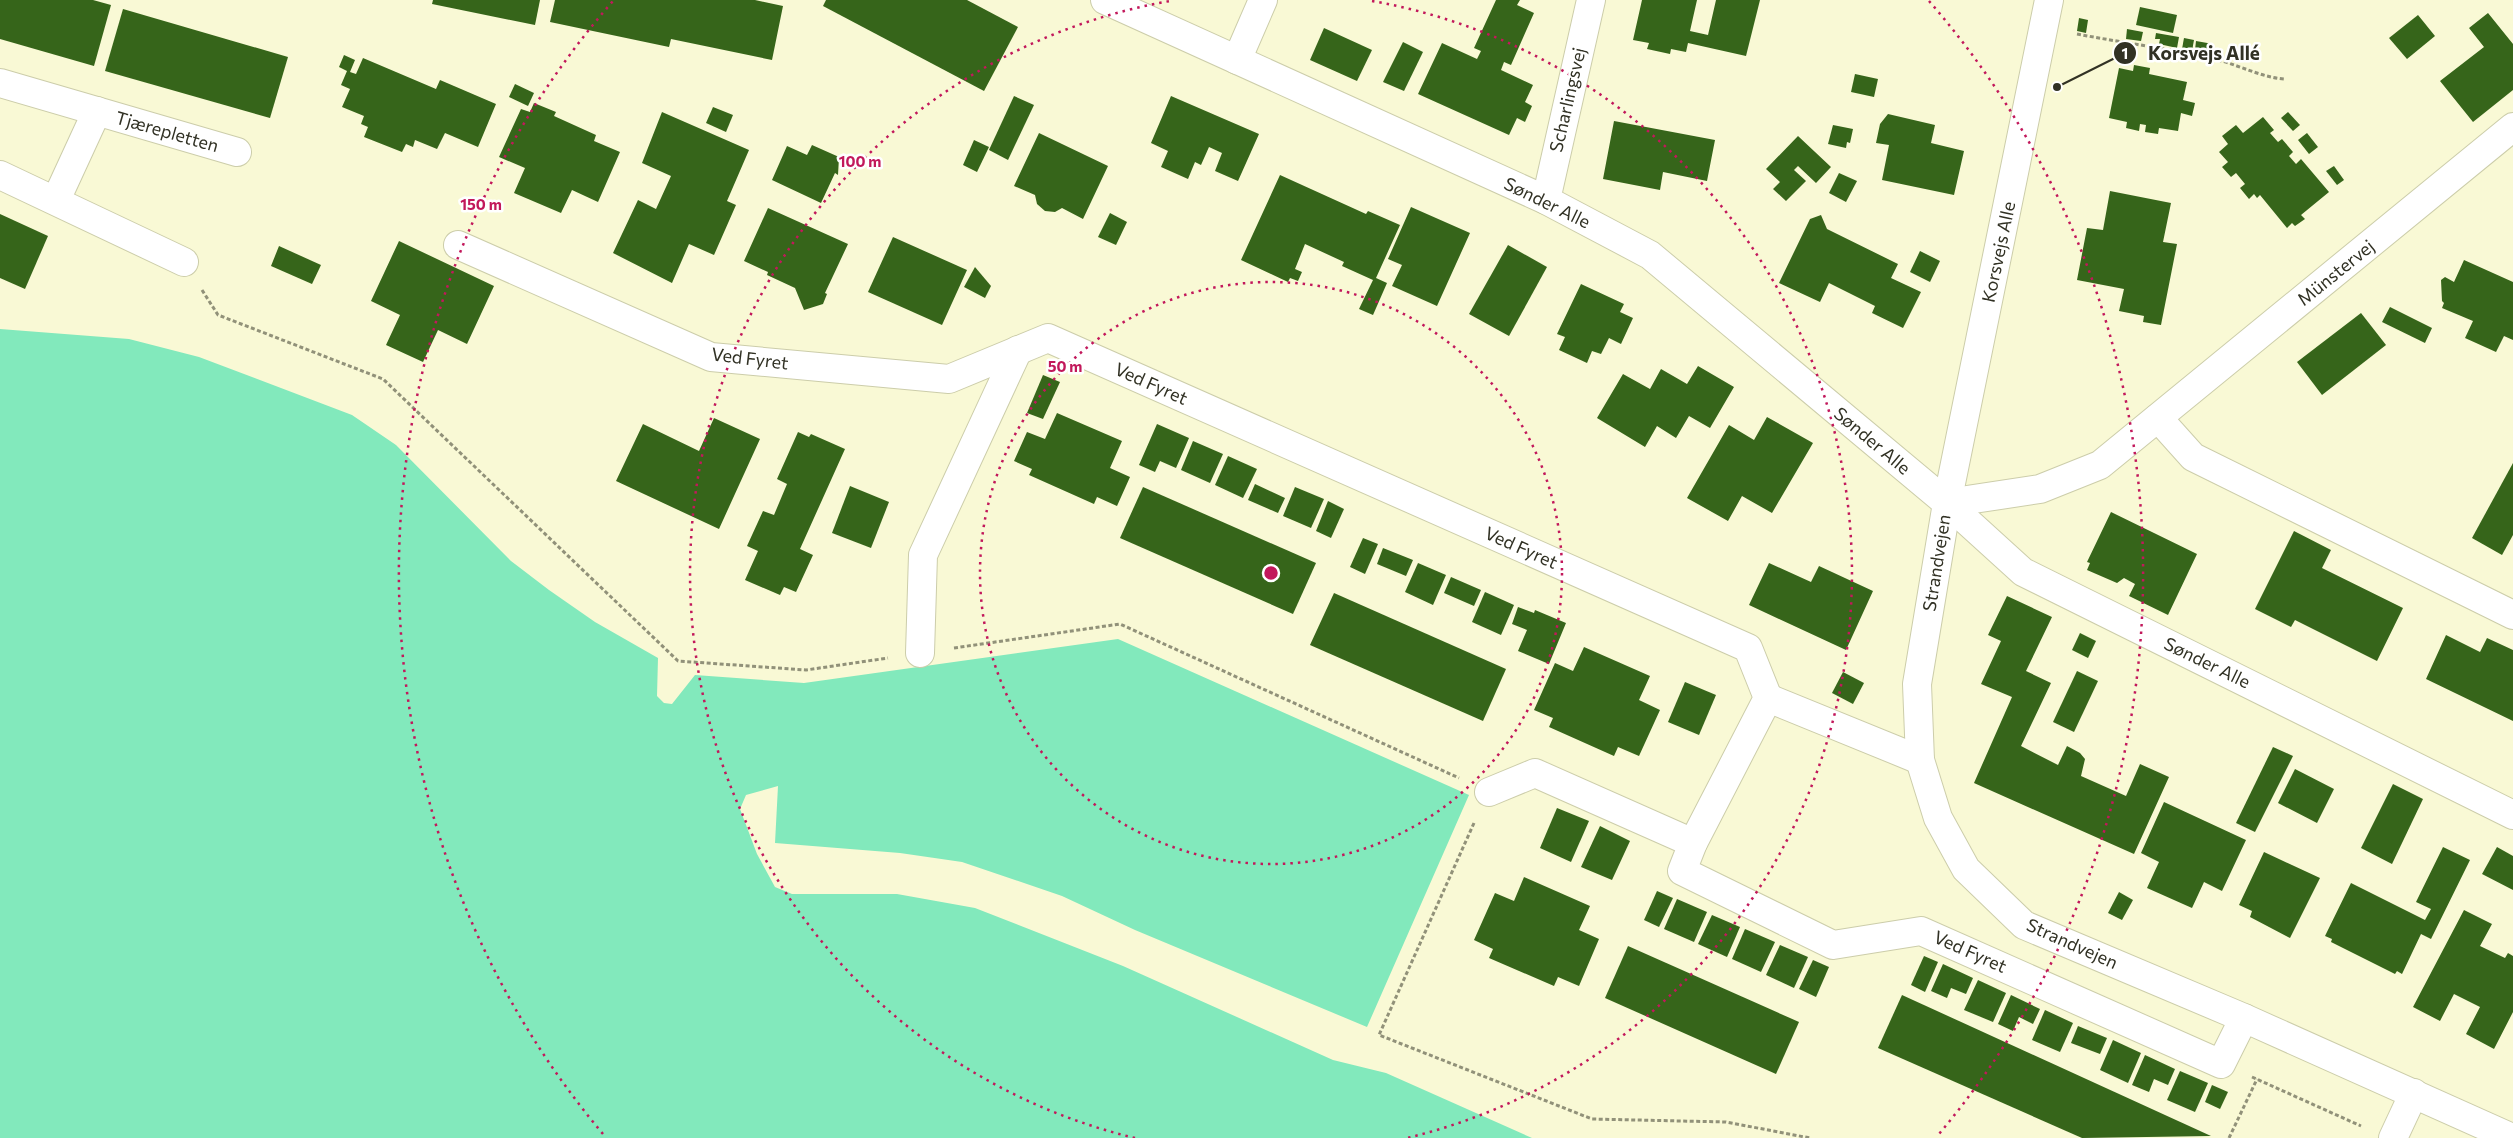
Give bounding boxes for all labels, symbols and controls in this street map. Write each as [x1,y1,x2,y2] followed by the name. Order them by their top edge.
[2113,36,2270,70] callout: Korsvejs Allé
[2148,41,2260,64] text: Korsvejs Allé
[2122,44,2128,62] text: 1
[1544,45,1590,154] street label: Scharlingsvej
[113,106,221,156] street label: Tjærepletten
[839,152,881,170] text: 100 m
[1501,172,1594,232] street label: Sønder Alle
[460,195,502,213] text: 150 m
[1977,199,2019,304] street label: Korsvejs Alle
[2292,235,2378,310] street label: Münstervej
[710,342,790,374] street label: Ved Fyret
[1048,357,1082,375] text: 50 m
[1112,357,1191,409] street label: Ved Fyret
[1830,402,1915,479] street label: Sønder Alle
[1918,513,1955,613] street label: Strandvejen
[1482,521,1561,573] street label: Ved Fyret
[1262,564,1280,582] centre of rings
[2161,632,2254,692] street label: Sønder Alle
[2023,913,2122,973] street label: Strandvejen
[1931,925,2010,977] street label: Ved Fyret

